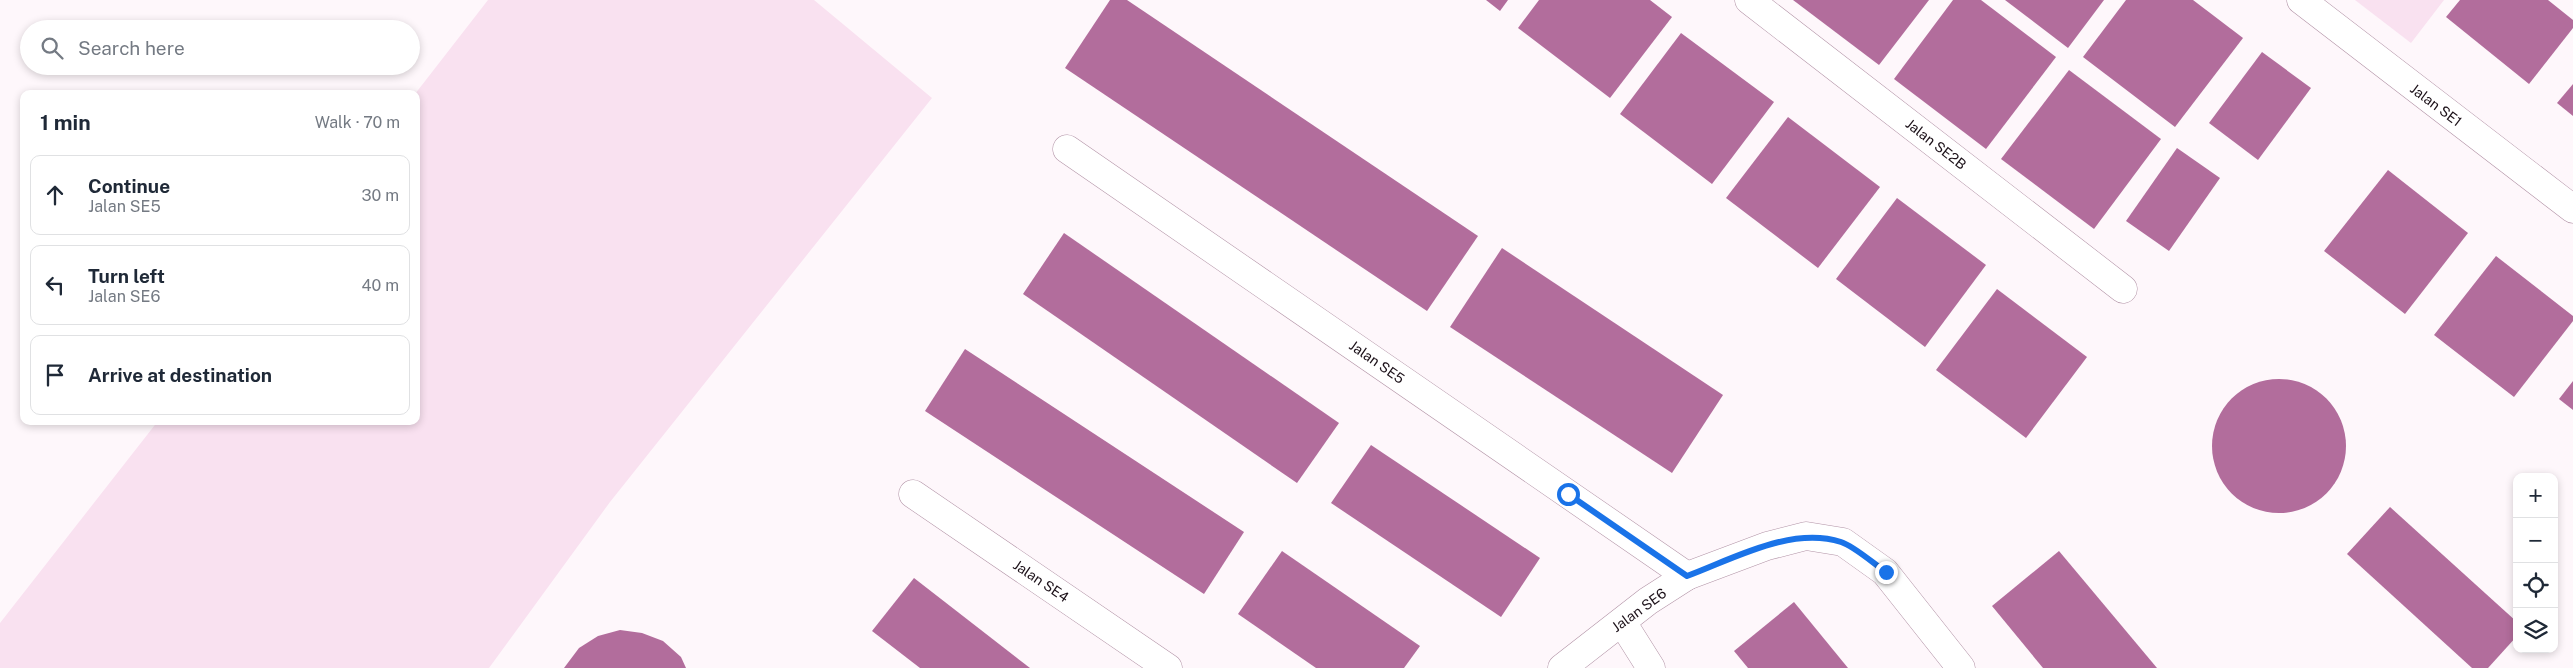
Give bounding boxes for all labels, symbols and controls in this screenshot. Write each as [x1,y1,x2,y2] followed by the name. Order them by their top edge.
[20,20,420,75] search box
[38,34,66,62] icon: search
[78,37,185,59] text: Search here
[2407,80,2465,130] street label: Jalan SE1
[40,110,91,135] text: 1 min
[315,113,400,132] text: Walk · 70 m
[1903,115,1969,173] street label: Jalan SE2B
[88,175,170,197] text: Continue
[41,181,69,209] icon: ahead
[362,186,399,205] text: 30 m
[88,197,161,216] text: Jalan SE5
[88,265,165,287] text: Turn left
[41,271,69,299] icon: left
[361,276,399,295] text: 40 m
[88,287,160,306] text: Jalan SE6
[1346,337,1408,387] street label: Jalan SE5
[41,361,69,389] icon: arrive
[88,364,272,386] text: Arrive at destination
[2513,473,2558,653] map controls
[2513,473,2558,518] button: +
[1557,483,1580,506] route start
[2513,518,2558,563] button: −
[1010,557,1072,605] street label: Jalan SE4
[1875,561,1898,584] route end
[2513,563,2558,608] button: locate
[1609,585,1670,635] street label: Jalan SE6
[2513,608,2558,653] button: layers

